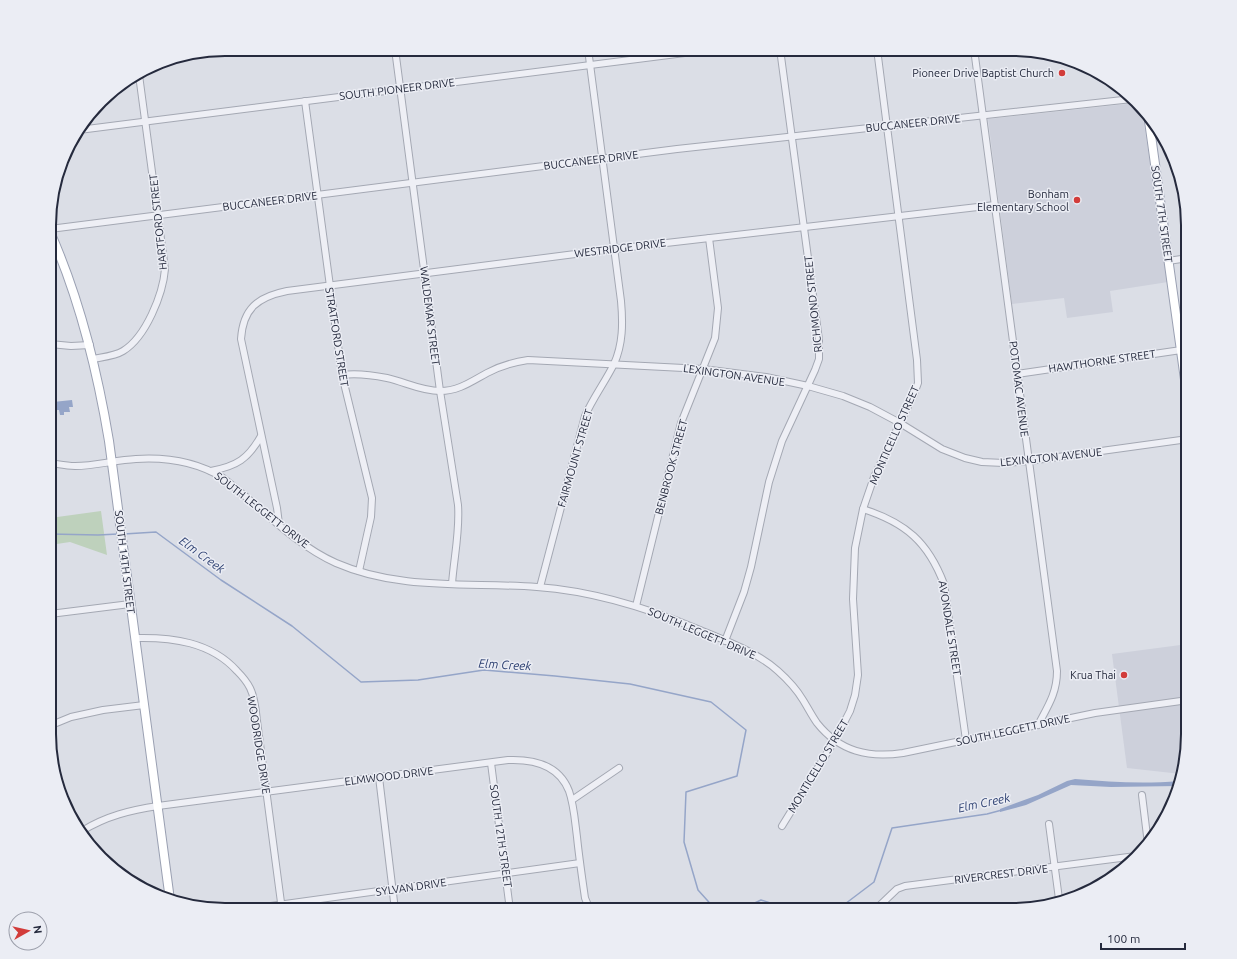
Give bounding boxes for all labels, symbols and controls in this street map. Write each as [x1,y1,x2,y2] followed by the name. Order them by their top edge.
[912,67,1054,79] place label: Pioneer Drive Baptist Church
[1057,68,1067,78] marker: Pioneer Drive Baptist Church
[339,76,455,102] street label: SOUTH PIONEER DRIVE
[865,112,961,134] street label: BUCCANEER DRIVE
[543,148,639,172] street label: BUCCANEER DRIVE
[1149,165,1175,263] street label: SOUTH 7TH STREET
[147,173,169,271] street label: HARTFORD STREET
[977,188,1069,213] place label: Bonham Elementary School
[222,189,318,213] street label: BUCCANEER DRIVE
[1072,195,1082,205] marker: Bonham Elementary School
[573,236,667,260] street label: WESTRIDGE DRIVE
[802,255,824,353] street label: RICHMOND STREET
[418,266,442,366] street label: WALDEMAR STREET
[323,287,351,387] street label: STRATFORD STREET
[1007,340,1031,438] street label: POTOMAC AVENUE
[1048,348,1156,374] street label: HAWTHORNE STREET
[682,362,786,388] street label: LEXINGTON AVENUE
[867,384,921,486] street label: MONTICELLO STREET
[555,408,595,508] street label: FAIRMOUNT STREET
[652,418,690,516] street label: BENBROOK STREET
[999,446,1103,468] street label: LEXINGTON AVENUE
[213,470,311,550] street label: SOUTH LEGGETT DRIVE
[113,510,137,614] street label: SOUTH 14TH STREET
[177,534,228,576] water label: Elm Creek
[937,580,963,676] street label: AVONDALE STREET
[646,605,758,661] street label: SOUTH LEGGETT DRIVE
[478,657,533,672] water label: Elm Creek
[1070,669,1116,681] place label: Krua Thai
[1119,670,1129,680] marker: Krua Thai
[245,695,273,795] street label: WOODRIDGE DRIVE
[955,712,1071,748] street label: SOUTH LEGGETT DRIVE
[785,717,851,815] street label: MONTICELLO STREET
[344,765,434,787] street label: ELMWOOD DRIVE
[488,784,514,888] street label: SOUTH 12TH STREET
[957,790,1012,814] water label: Elm Creek
[953,862,1049,886] street label: RIVERCREST DRIVE
[375,876,447,898] street label: SYLVAN DRIVE
[8,911,48,951] north arrow
[31,925,44,935] text: N
[1101,925,1185,951] scale bar
[1107,932,1140,945] text: 100 m

